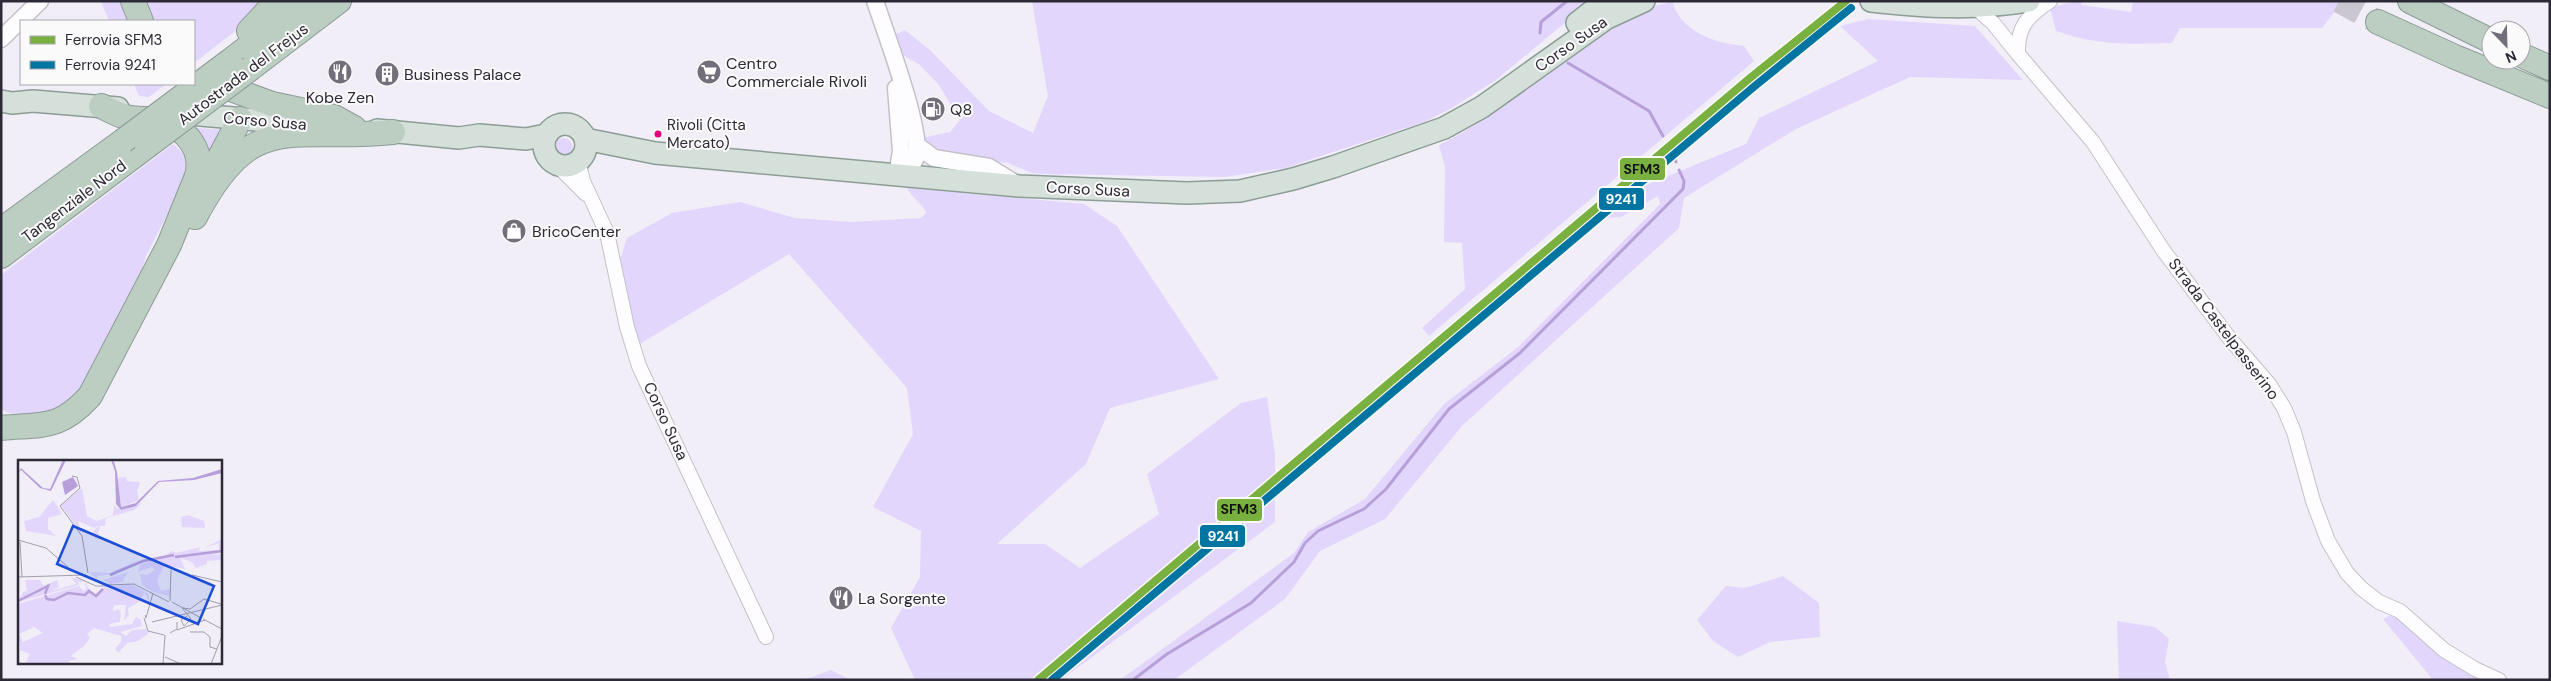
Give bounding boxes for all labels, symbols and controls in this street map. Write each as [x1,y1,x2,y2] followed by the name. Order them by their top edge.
[1531,11,1611,77] street label: Corso Susa
[174,18,312,130] street label: Autostrada del Frejus
[20,20,195,85] legend
[2481,20,2531,70] north arrow
[65,30,162,50] text: Ferrovia SFM3
[2503,47,2519,67] text: N
[726,53,867,92] place label: Centro Commerciale Rivoli
[65,55,156,75] text: Ferrovia 9241
[327,59,353,85] restaurant icon: Kobe Zen
[696,59,722,85] supermarket icon: Centro Commerciale Rivoli
[374,61,400,87] building icon: Business Palace
[404,64,521,85] place label: Business Palace
[306,87,374,108] place label: Kobe Zen
[920,96,946,122] fuel station icon: Q8
[950,99,972,120] place label: Q8
[222,107,308,135] street label: Corso Susa
[667,115,746,153] place label: Rivoli (Citta Mercato)
[653,129,663,139] marker: Rivoli (Citta Mercato)
[18,155,130,247] street label: Tangenziale Nord
[1619,157,1666,181] line badge: SFM3
[1623,160,1661,178] text: SFM3
[1046,176,1130,202] street label: Corso Susa
[1598,187,1645,211] line badge: 9241
[1606,190,1636,208] text: 9241
[501,218,527,244] shop icon: BricoCenter
[532,221,621,242] place label: BricoCenter
[2164,254,2284,404] street label: Strada Castelpasserino
[639,379,693,463] street label: Corso Susa
[18,460,221,664] inset map
[1216,498,1263,522] line badge: SFM3
[1220,500,1258,518] text: SFM3
[1199,524,1246,548] line badge: 9241
[1208,527,1238,545] text: 9241
[828,585,854,611] restaurant icon: La Sorgente
[858,588,946,609] place label: La Sorgente

